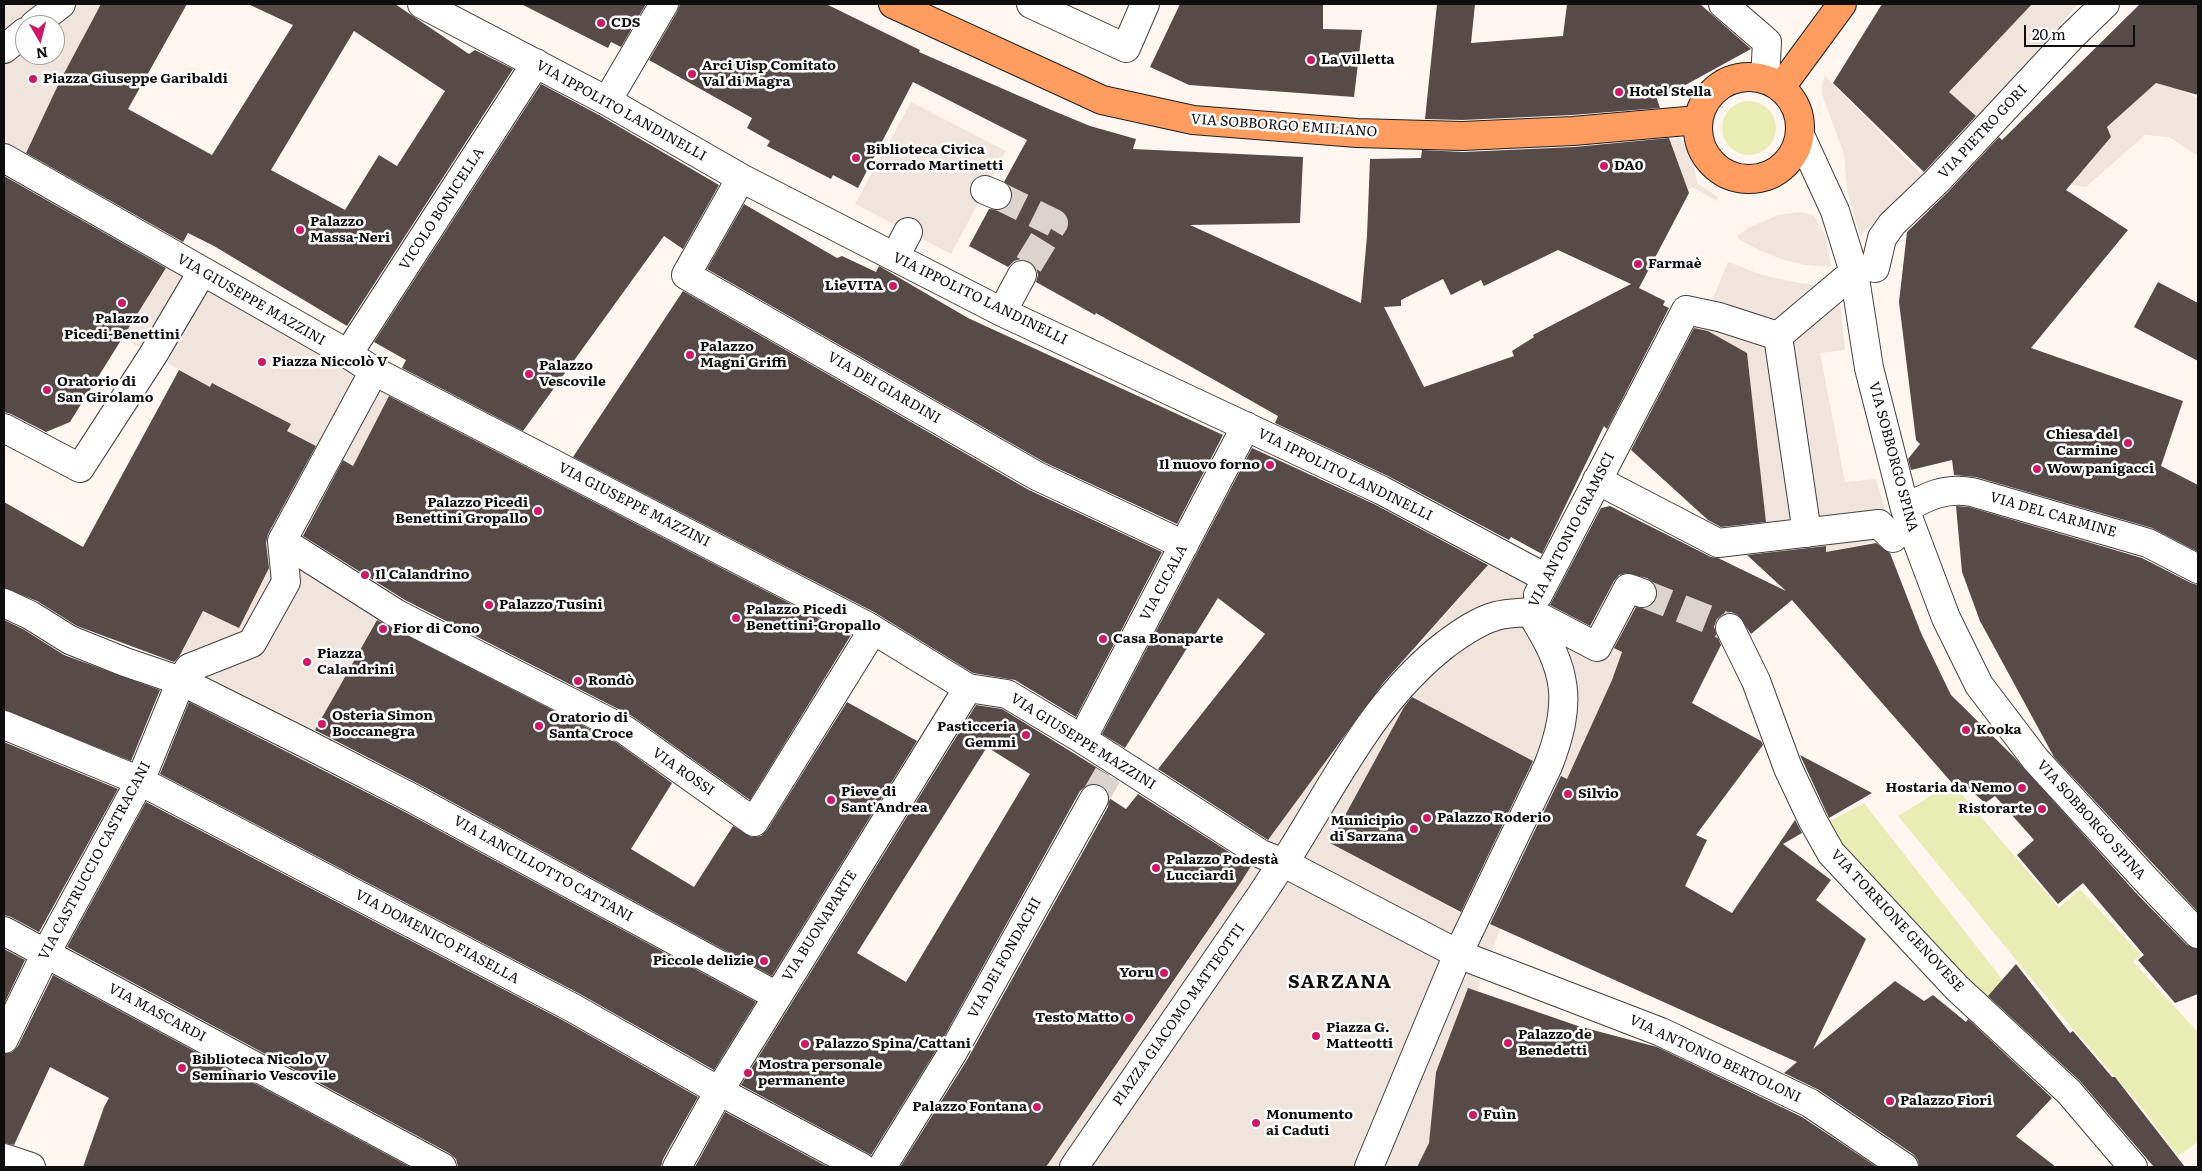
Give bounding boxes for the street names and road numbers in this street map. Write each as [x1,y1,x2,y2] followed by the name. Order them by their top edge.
[533,57,709,165] street label: VIA IPPOLITO LANDINELLI
[1935,82,2031,182] street label: VIA PIETRO GORI
[1190,111,1378,141] street label: VIA SOBBORGO EMILIANO
[396,145,488,273] street label: VICOLO BONICELLA
[890,249,1070,349] street label: VIA IPPOLITO LANDINELLI
[174,251,328,349] street label: VIA GIUSEPPE MAZZINI
[824,349,944,427] street label: VIA DEI GIARDINI
[1865,380,1921,534] street label: VIA SOBBORGO SPINA
[1255,425,1435,525] street label: VIA IPPOLITO LANDINELLI
[1526,450,1618,610] street label: VIA ANTONIO GRAMSCI
[555,459,713,551] street label: VIA GIUSEPPE MAZZINI
[1988,489,2118,541] street label: VIA DEL CARMINE
[1137,542,1191,624] street label: VIA CICALA
[1007,690,1159,794] street label: VIA GIUSEPPE MAZZINI
[649,744,717,800] street label: VIA ROSSI
[2033,757,2149,883] street label: VIA SOBBORGO SPINA
[35,759,155,963] street label: VIA CASTRUCCIO CASTRACANI
[450,813,636,925] street label: VIA LANCILLOTTO CATTANI
[1827,847,1967,995] street label: VIA TORRIONE GENOVESE
[779,867,861,985] street label: VIA BUONAPARTE
[352,886,522,988] street label: VIA DOMENICO FIASELLA
[965,895,1045,1021] street label: VIA DEI FONDACHI
[1109,921,1249,1109] street label: PIAZZA GIACOMO MATTEOTTI
[105,980,209,1046] street label: VIA MASCARDI
[1626,1012,1804,1106] street label: VIA ANTONIO BERTOLONI

